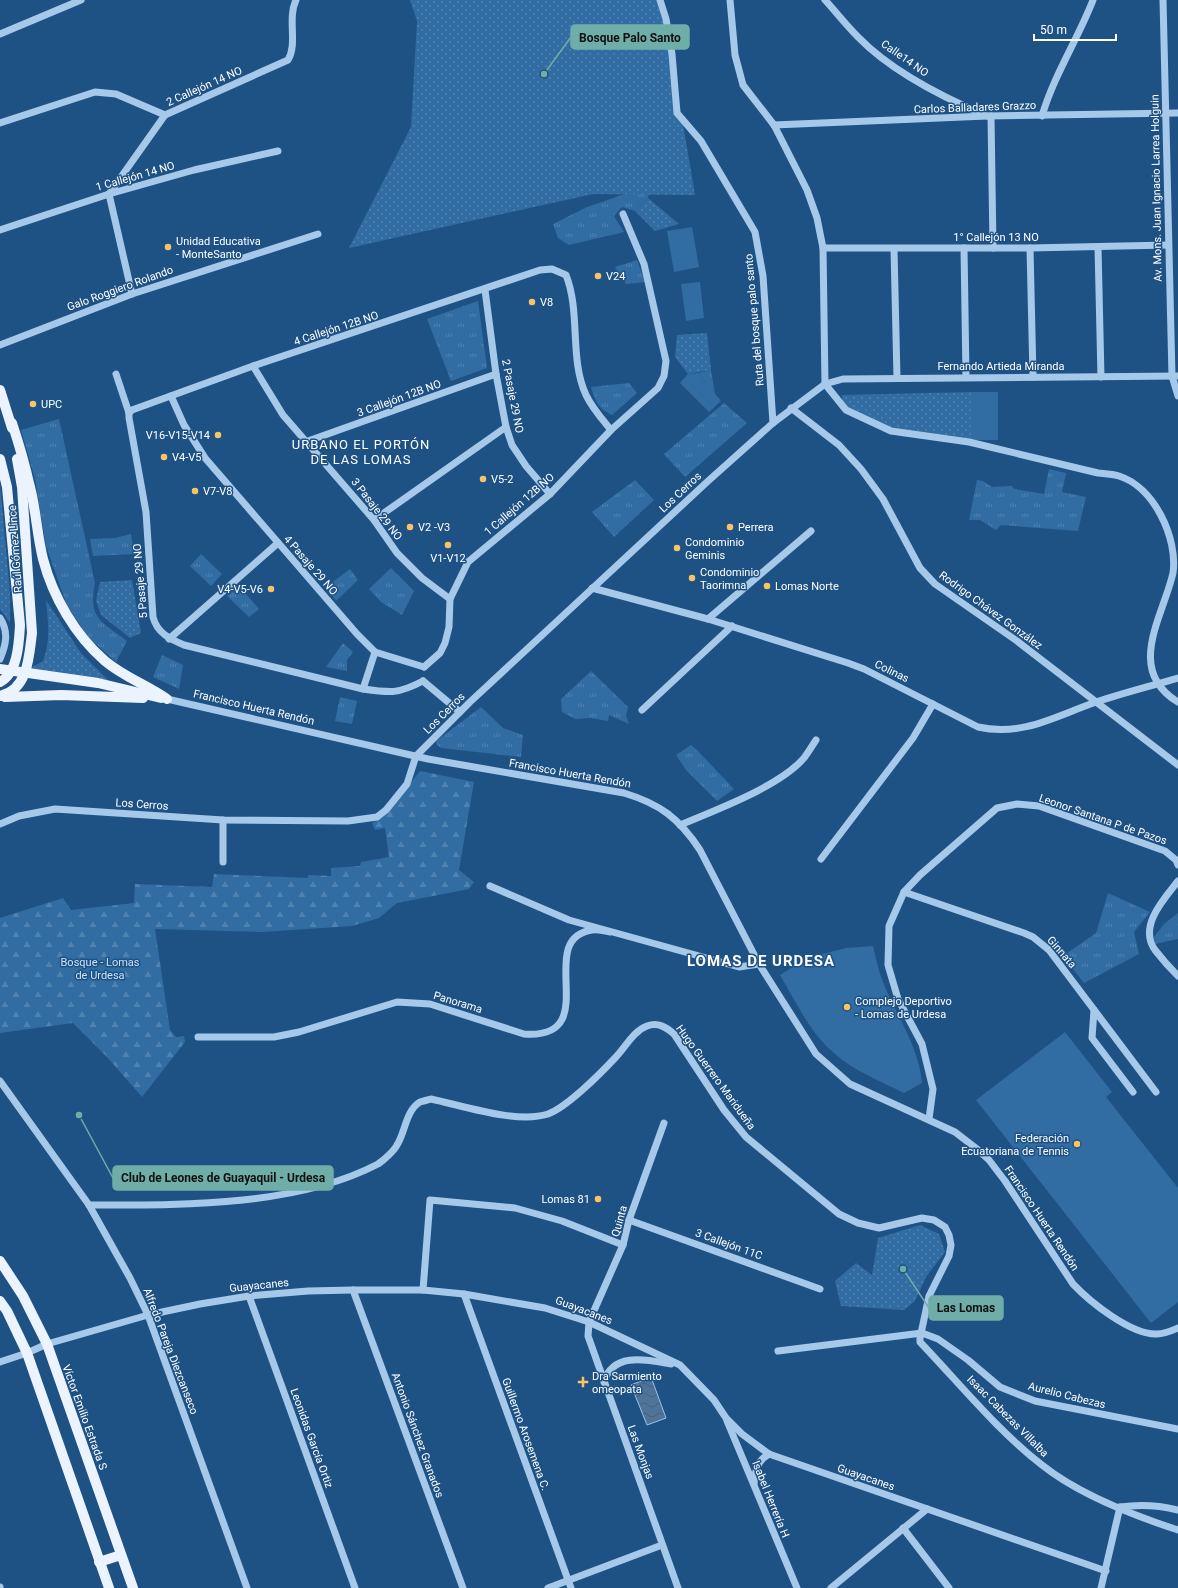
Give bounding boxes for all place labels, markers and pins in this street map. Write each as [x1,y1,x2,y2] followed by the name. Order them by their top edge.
[571,25,689,49] callout: Bosque Palo Santo
[176,235,261,261] place label: Unidad Educativa - MonteSanto
[163,242,173,252] marker: Unidad Educativa - MonteSanto
[606,270,625,283] place label: V24
[593,271,603,281] marker: V24
[540,296,553,309] place label: V8
[527,297,537,307] marker: V8
[41,398,62,411] place label: UPC
[28,399,38,409] marker: UPC
[146,429,210,442] place label: V16-V15-V14
[213,430,223,440] marker: V16-V15-V14
[172,451,201,464] place label: V4-V5
[159,452,169,462] marker: V4-V5
[491,473,513,486] place label: V5-2
[478,474,488,484] marker: V5-2
[203,485,232,498] place label: V7-V8
[190,486,200,496] marker: V7-V8
[418,521,450,534] place label: V2 -V3
[738,521,773,534] place label: Perrera
[405,522,415,532] marker: V2 -V3
[725,522,735,532] marker: Perrera
[685,536,744,562] place label: Condominio Geminis
[443,540,453,550] marker: V1-V12
[672,543,682,553] marker: Condominio Geminis
[430,552,466,565] place label: V1-V12
[700,566,759,592] place label: Condominio Taorimna
[687,573,697,583] marker: Condominio Taorimna
[775,580,839,593] place label: Lomas Norte
[762,581,772,591] marker: Lomas Norte
[217,583,263,596] place label: V4-V5-V6
[266,584,276,594] marker: V4-V5-V6
[855,995,952,1021] place label: Complejo Deportivo - Lomas de Urdesa
[842,1002,852,1012] marker: Complejo Deportivo - Lomas de Urdesa
[961,1132,1069,1158] place label: Federación Ecuatoriana de Tennis
[1072,1139,1082,1149] marker: Federación Ecuatoriana de Tennis
[113,1166,333,1190] callout: Club de Leones de Guayaquil - Urdesa
[541,1193,590,1206] place label: Lomas 81
[593,1194,603,1204] marker: Lomas 81
[929,1296,1003,1320] callout: Las Lomas
[592,1370,662,1396] place label: Dra Sarmiento omeopata
[577,1376,589,1388] marker: Dra Sarmiento omeopata

